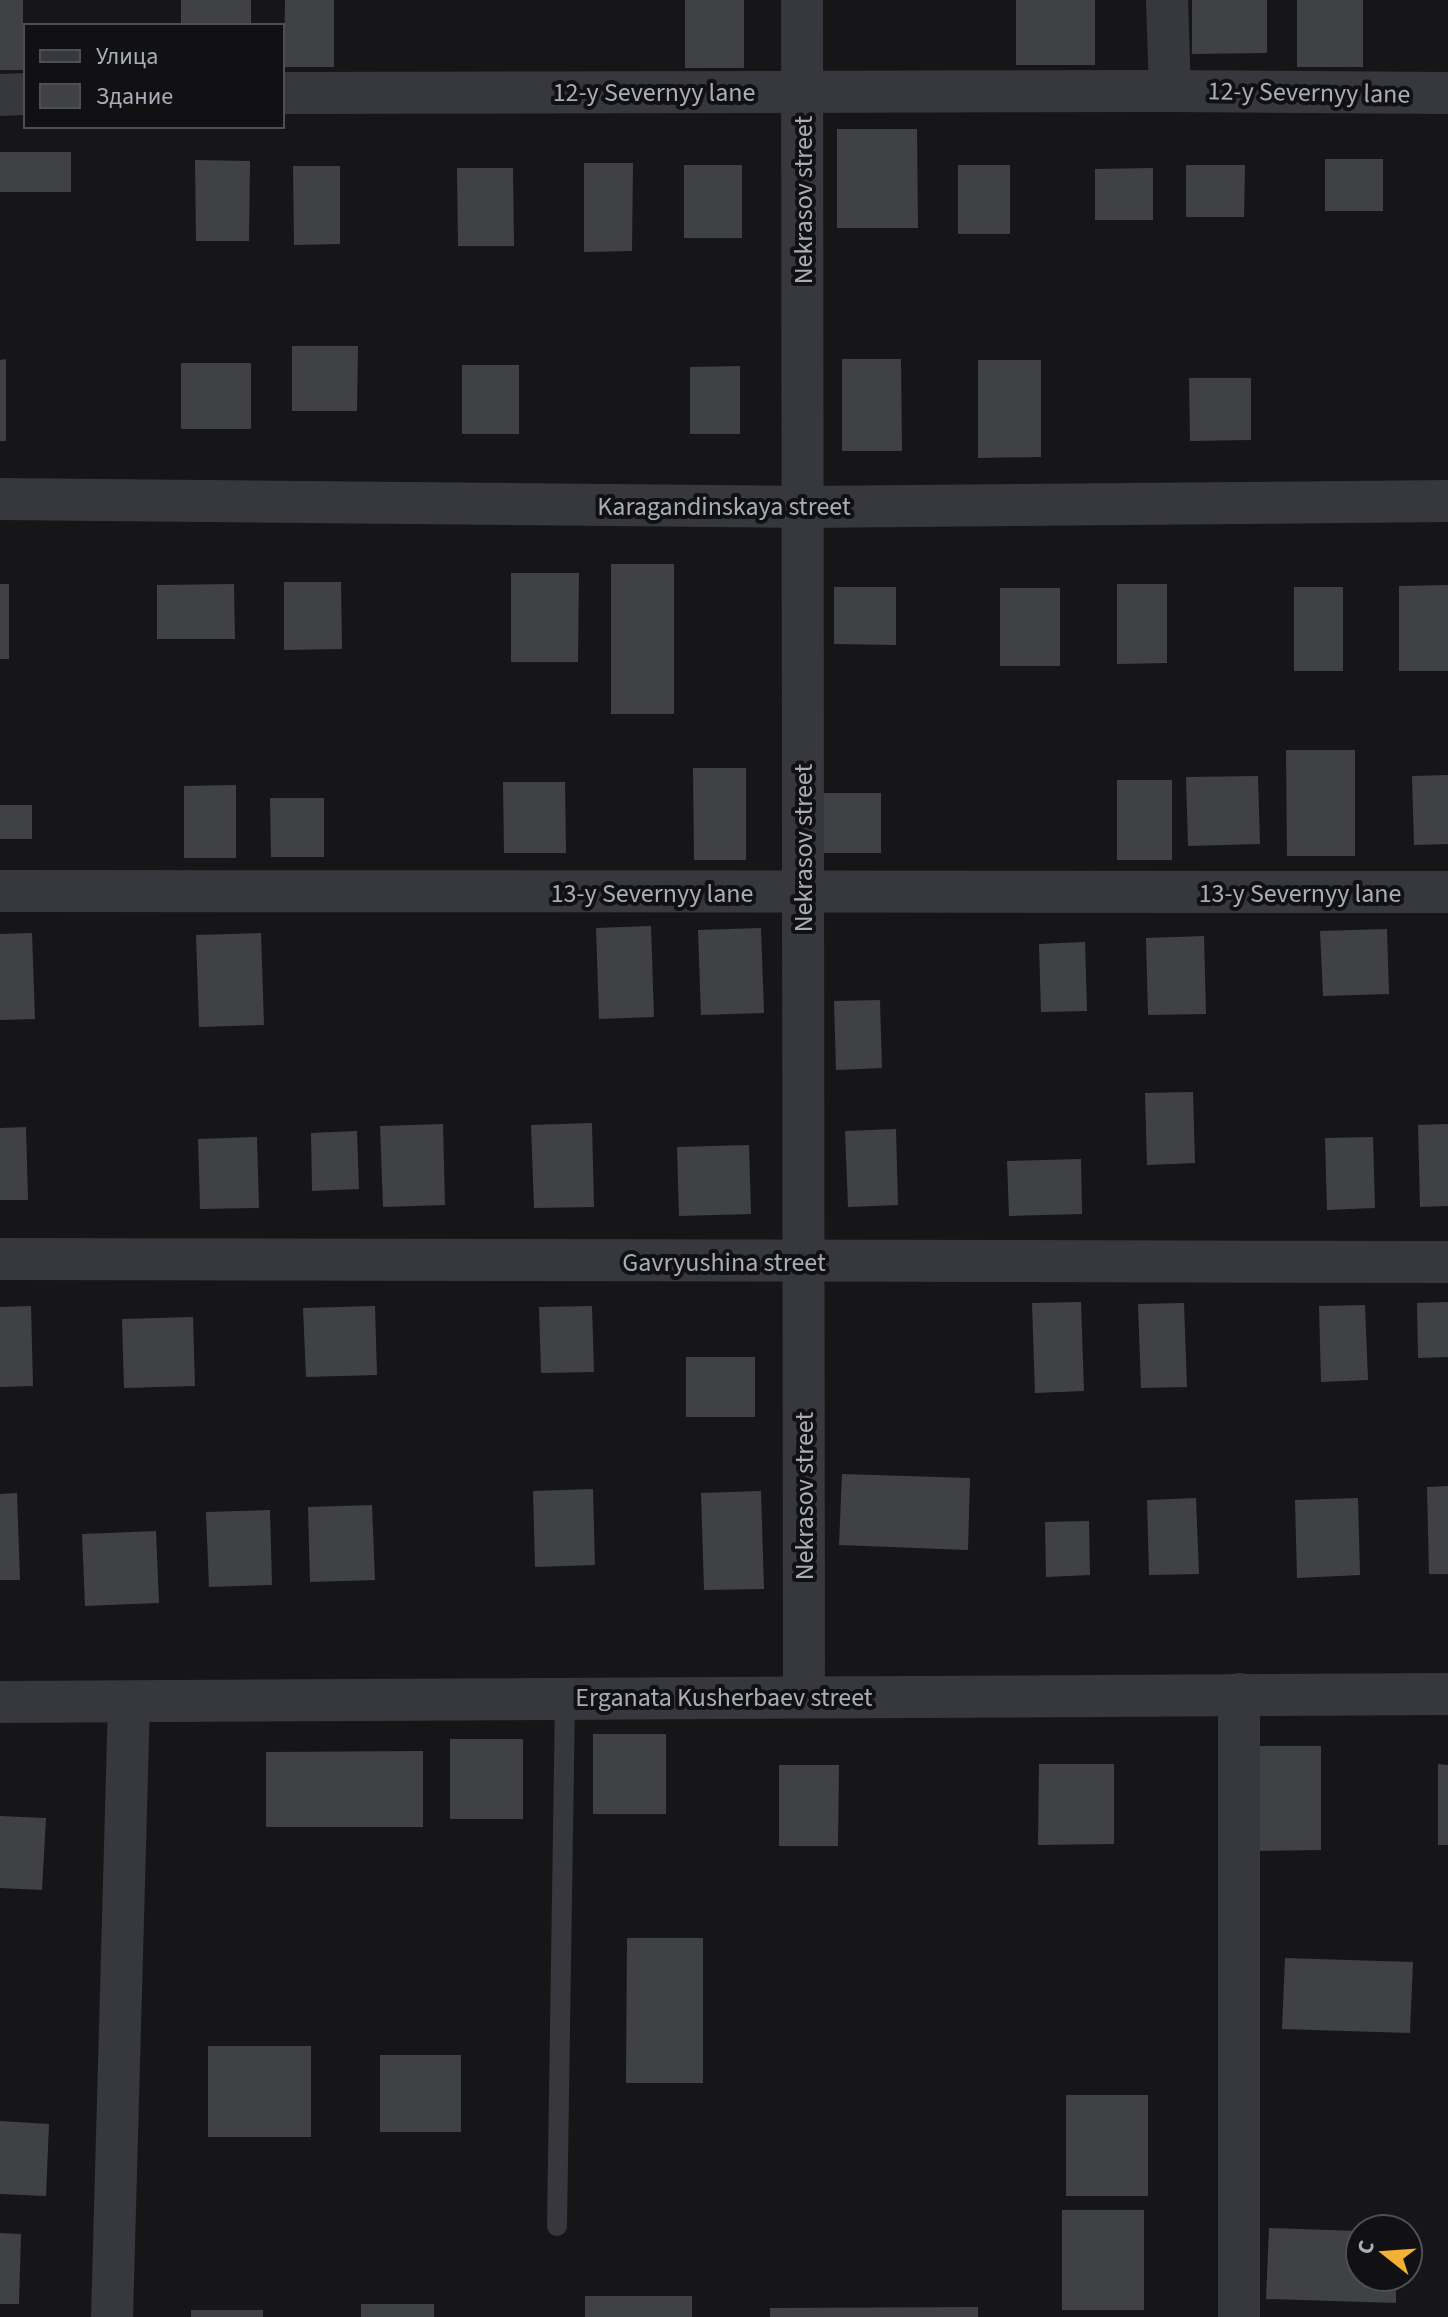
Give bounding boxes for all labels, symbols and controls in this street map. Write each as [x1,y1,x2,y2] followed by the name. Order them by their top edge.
[24,24,284,128] legend
[96,39,158,74] text: Улица
[1207,72,1411,113] street label: 12-y Severnyy lane
[553,74,755,111] street label: 12-y Severnyy lane
[96,79,173,114] text: Здание
[785,116,822,284] street label: Nekrasov street
[597,488,851,525] street label: Karagandinskaya street
[785,764,822,932] street label: Nekrasov street
[551,875,753,912] street label: 13-y Severnyy lane
[1199,875,1401,912] street label: 13-y Severnyy lane
[622,1244,826,1281] street label: Gavryushina street
[786,1412,823,1580] street label: Nekrasov street
[575,1679,873,1716] street label: Erganata Kusherbaev street
[1344,2213,1424,2293] north arrow
[1349,2236,1383,2258] text: С

